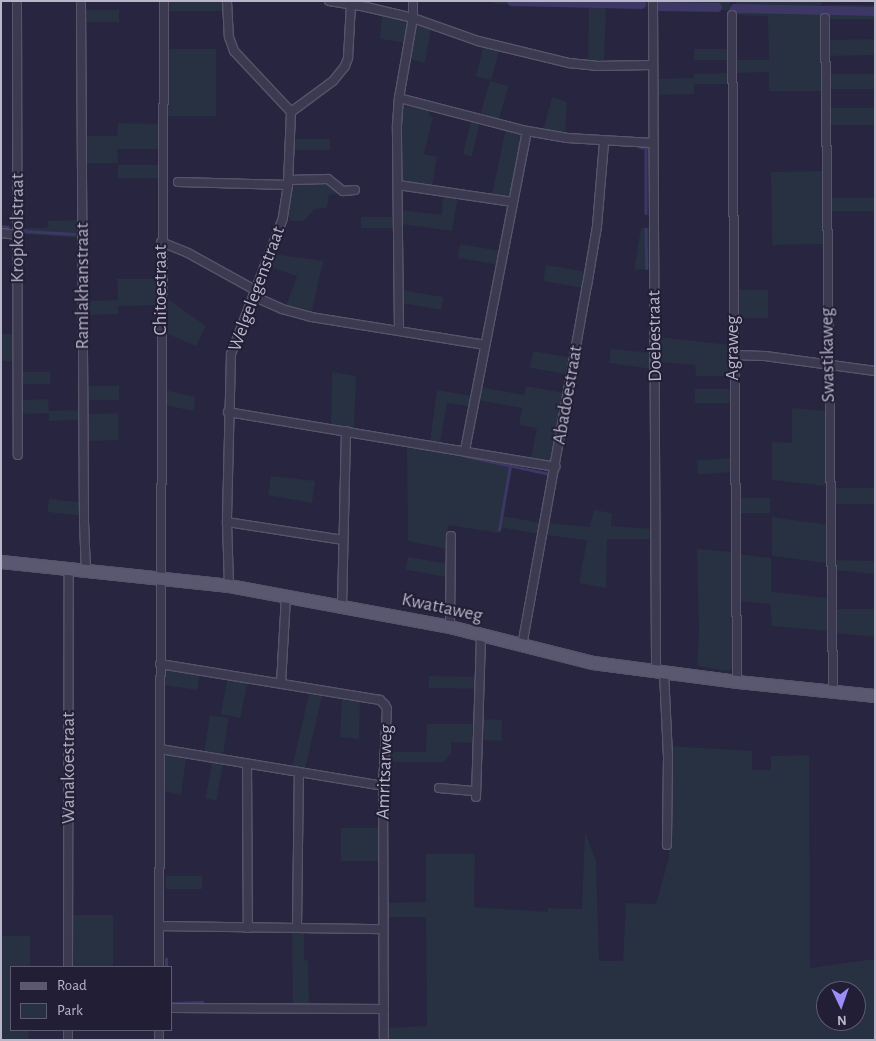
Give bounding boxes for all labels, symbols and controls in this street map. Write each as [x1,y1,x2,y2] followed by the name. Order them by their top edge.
[7,173,29,283] street label: Kropkoolstraat
[72,222,94,350] street label: Ramlakhanstraat
[224,223,290,355] street label: Welgelegenstraat
[150,245,172,335] street label: Chitoestraat
[643,290,667,382] street label: Doebestraat
[816,307,840,403] street label: Swastikaweg
[722,315,744,381] street label: Agraweg
[548,344,588,446] street label: Abadoestraat
[399,588,485,628] street label: Kwattaweg
[58,712,80,824] street label: Wanakoestraat
[372,724,398,820] street label: Amritsarweg
[10,966,172,1031] legend
[57,978,87,993] text: Road
[816,981,866,1031] north arrow
[57,1003,83,1018] text: Park
[837,1013,847,1027] text: N

